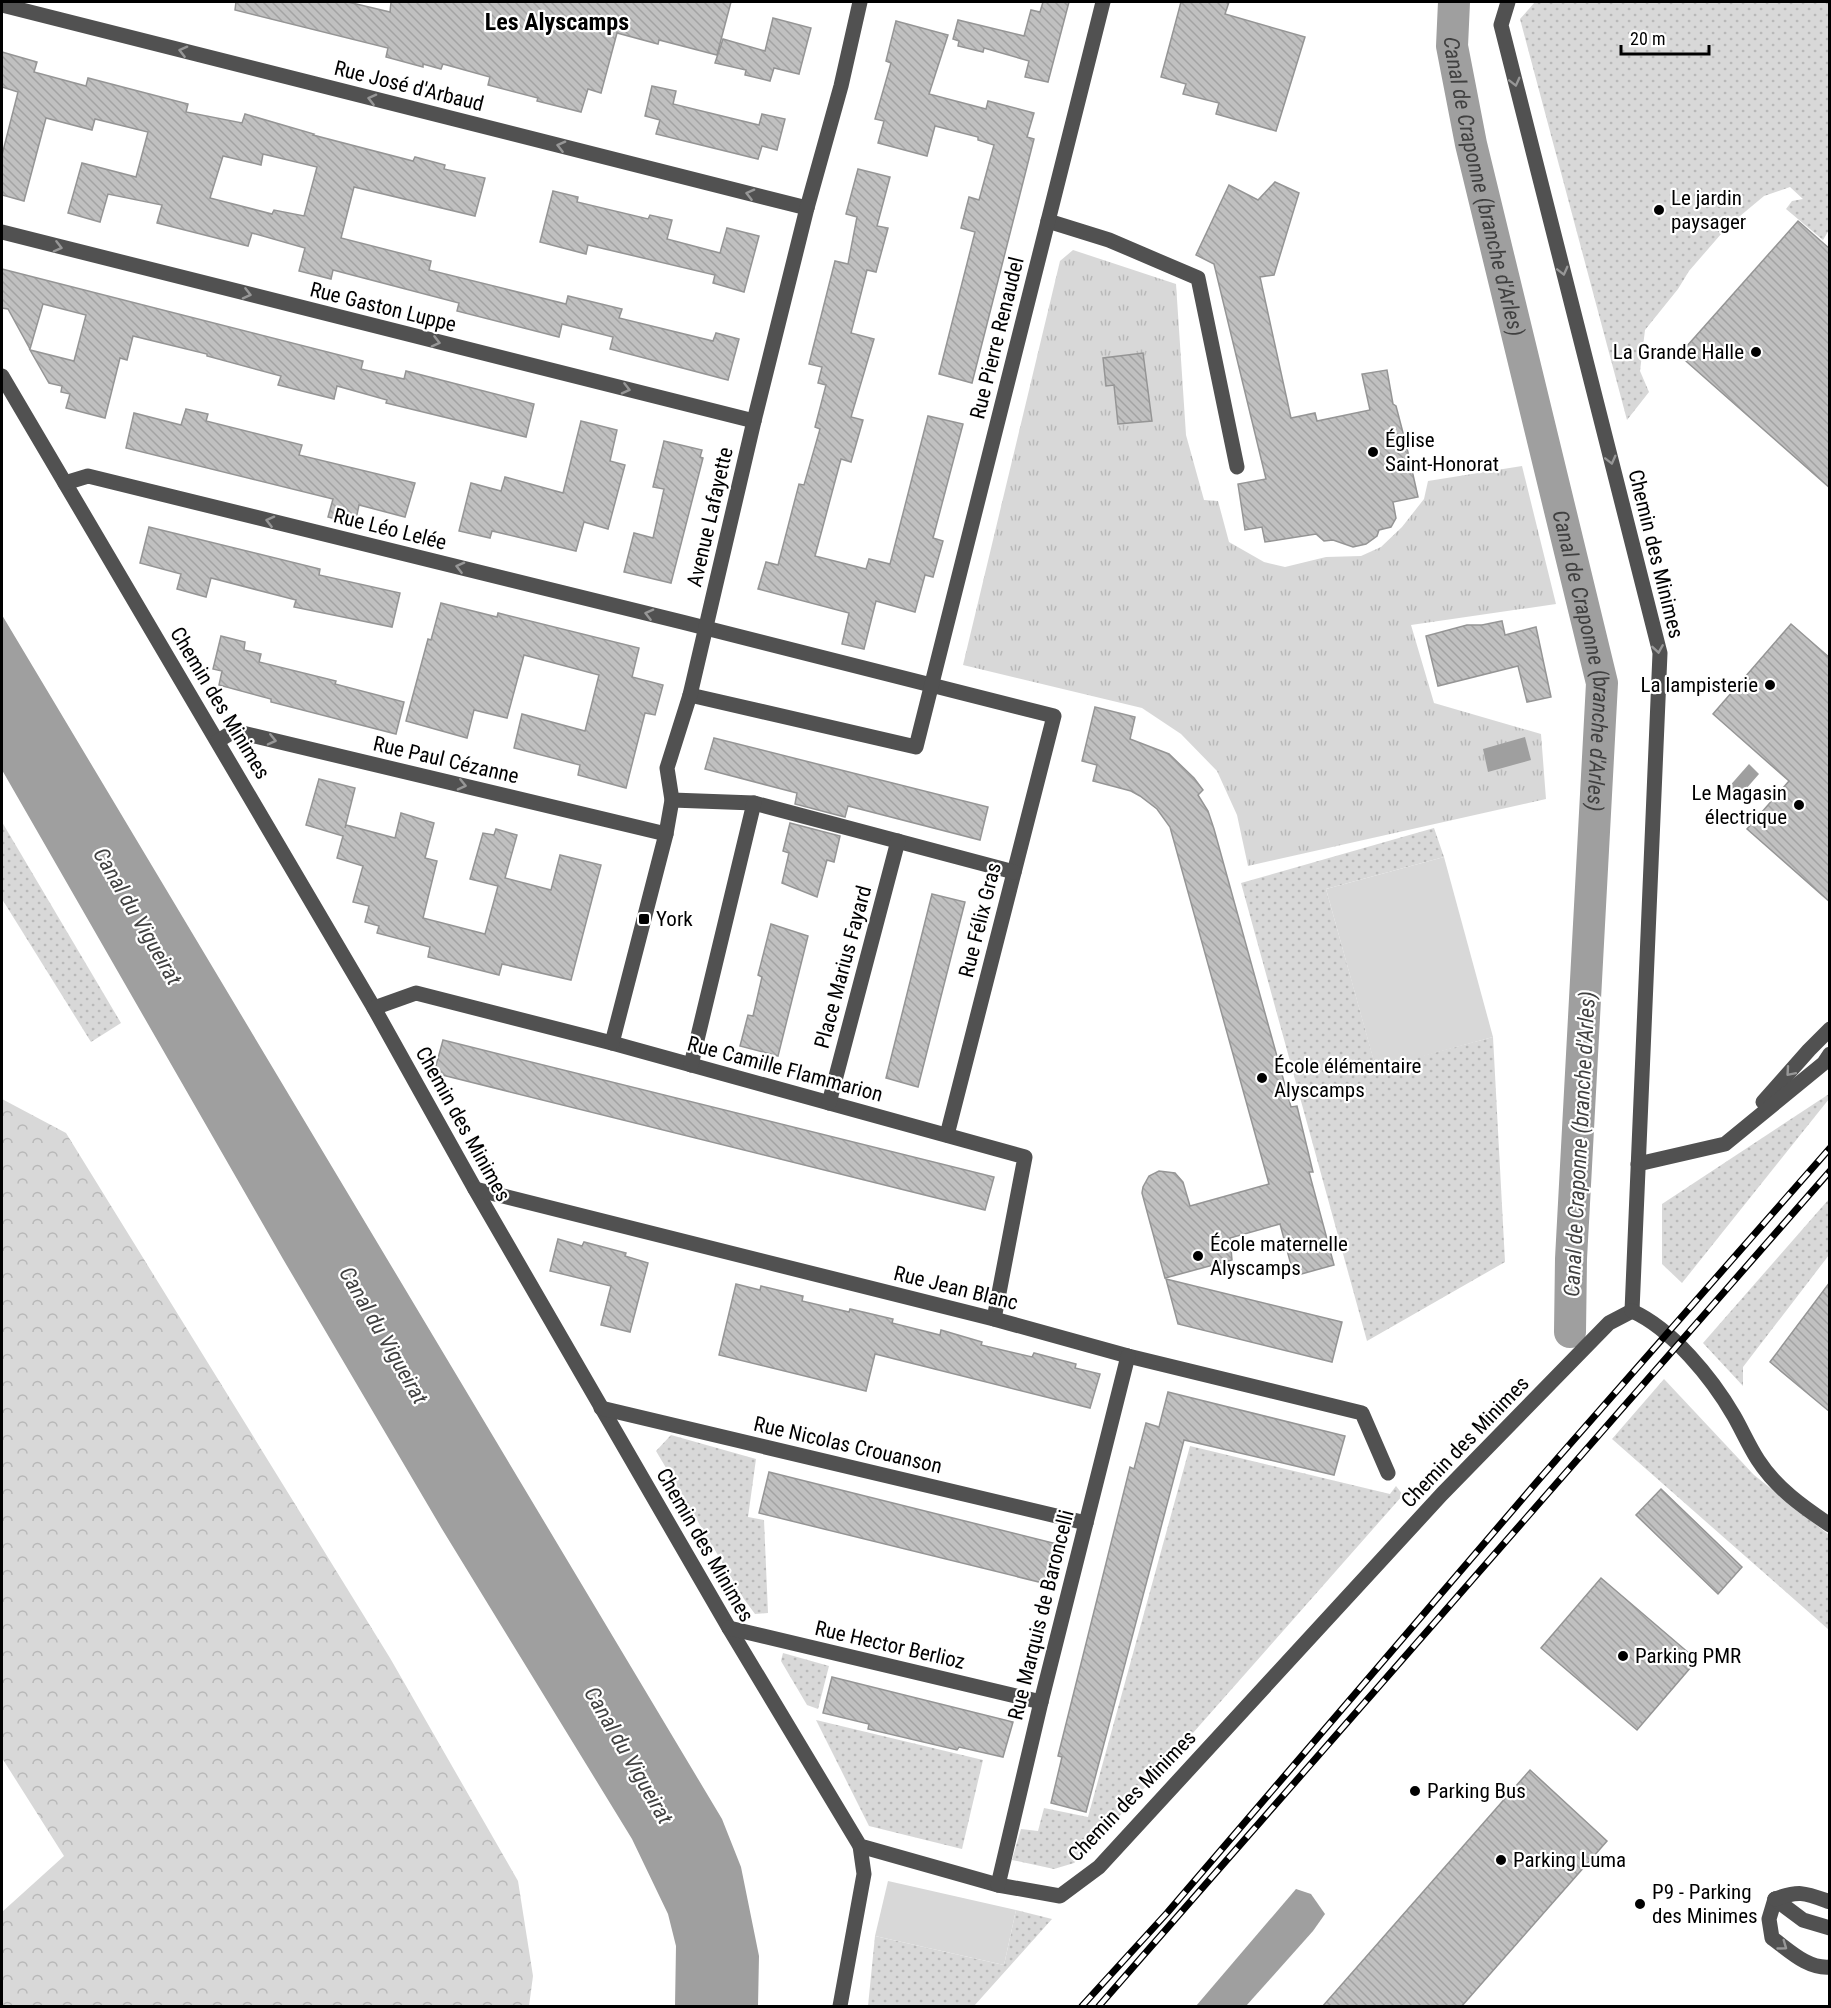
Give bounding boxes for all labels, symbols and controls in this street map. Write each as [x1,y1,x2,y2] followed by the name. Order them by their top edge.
[485,8,629,36] district label: Les Alyscamps
[1621,18,1710,56] scale bar
[1630,28,1665,49] text: 20 m
[1439,36,1529,339] water label: Canal de Craponne (branche d'Arles)
[178,46,189,58] one-way arrow
[332,56,486,116] street label: Rue José d'Arbaud
[1508,76,1520,87] one-way arrow
[367,93,377,106] one-way arrow
[556,141,566,154] one-way arrow
[1671,186,1746,234] place label: Le jardin paysager
[745,189,755,202] one-way arrow
[1652,203,1666,217] marker: Le jardin paysager
[53,239,63,252] one-way arrow
[965,255,1029,421] street label: Rue Pierre Renaudel
[1556,265,1568,276] one-way arrow
[307,277,459,337] street label: Rue Gaston Luppe
[242,287,252,300] one-way arrow
[431,334,441,347] one-way arrow
[1613,340,1744,364] place label: La Grande Halle
[1749,345,1763,359] marker: La Grande Halle
[620,382,630,395] one-way arrow
[1385,428,1499,476] place label: Église Saint-Honorat
[682,445,738,589] street label: Avenue Lafayette
[1366,445,1380,459] marker: Église Saint-Honorat
[1603,455,1616,465] one-way arrow
[1623,467,1689,641] street label: Chemin des Minimes
[331,503,449,555] street label: Rue Léo Lelée
[1547,507,1614,812] water label: Canal de Craponne (branche d'Arles)
[265,515,275,528] one-way arrow
[455,562,465,575] one-way arrow
[644,609,655,621] one-way arrow
[165,623,275,783] street label: Chemin des Minimes
[1651,644,1664,654] one-way arrow
[1641,673,1758,697] place label: La lampisterie
[1763,678,1777,692] marker: La lampisterie
[371,732,521,788] street label: Rue Paul Cézanne
[267,733,277,746] one-way arrow
[457,778,467,791] one-way arrow
[1691,781,1787,829] place label: Le Magasin électrique
[1792,798,1806,812] marker: Le Magasin électrique
[88,843,187,990] water label: Canal du Vigueirat
[954,860,1006,980] street label: Rue Félix Gras
[810,883,876,1051] street label: Place Marius Fayard
[656,907,693,931] place label: York
[637,912,651,926] marker: York
[1559,991,1601,1298] water label: Canal de Craponne (branche d'Arles)
[685,1031,885,1107] street label: Rue Camille Flammarion
[411,1042,515,1206] street label: Chemin des Minimes
[1274,1054,1422,1102] place label: École élémentaire Alyscamps
[1786,1065,1797,1076] one-way arrow
[1255,1071,1269,1085] marker: École élémentaire Alyscamps
[1210,1232,1348,1280] place label: École maternelle Alyscamps
[1191,1249,1205,1263] marker: École maternelle Alyscamps
[891,1261,1021,1315] street label: Rue Jean Blanc
[334,1262,433,1409] water label: Canal du Vigueirat
[1396,1371,1534,1513] street label: Chemin des Minimes
[751,1412,945,1478] street label: Rue Nicolas Crouanson
[651,1464,759,1626] street label: Chemin des Minimes
[1003,1508,1079,1722] street label: Rue Marquis de Baroncelli
[813,1616,967,1674] street label: Rue Hector Berlioz
[1635,1644,1741,1668] place label: Parking PMR
[1616,1649,1630,1663] marker: Parking PMR
[579,1682,678,1829] water label: Canal du Vigueirat
[1063,1725,1201,1867] street label: Chemin des Minimes
[1427,1779,1526,1803] place label: Parking Bus
[1408,1784,1422,1798] marker: Parking Bus
[1513,1848,1626,1872] place label: Parking Luma
[1494,1853,1508,1867] marker: Parking Luma
[1652,1880,1758,1928] place label: P9 - Parking des Minimes
[1633,1897,1647,1911] marker: P9 - Parking des Minimes
[1776,1939,1787,1950] one-way arrow

